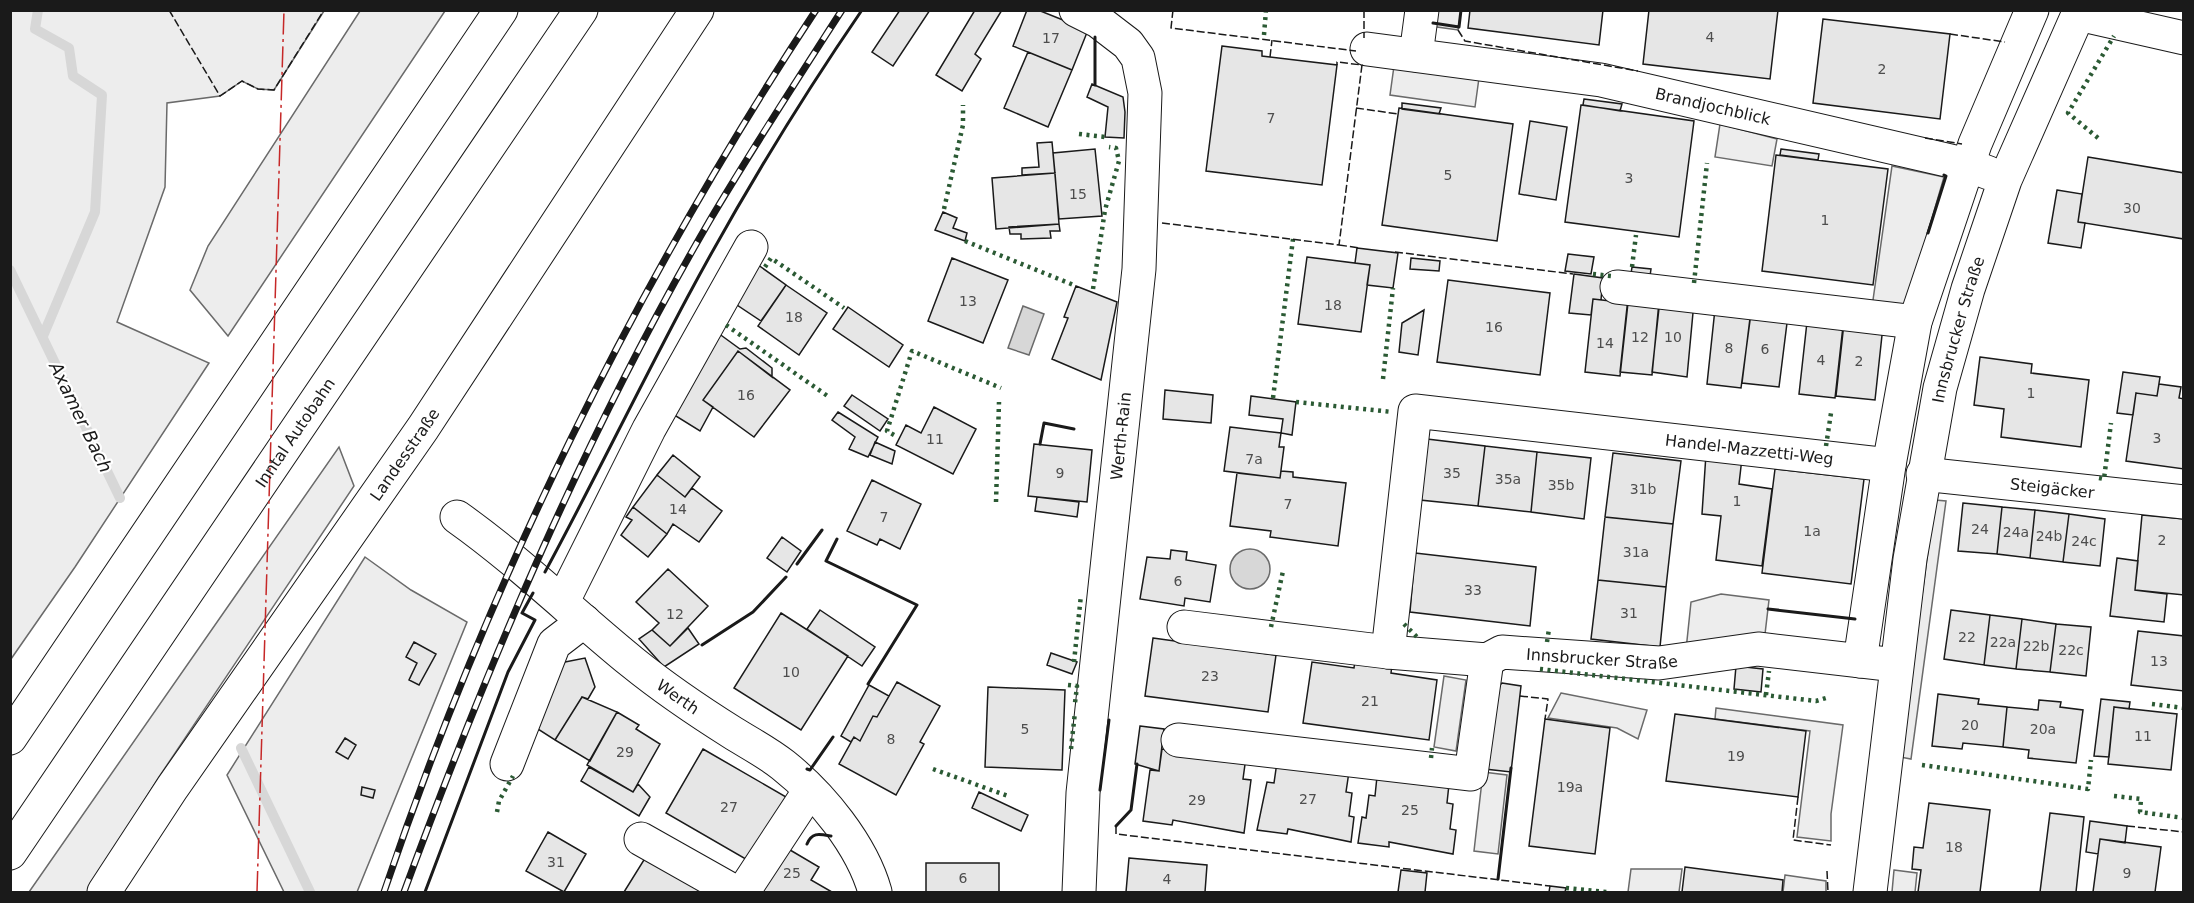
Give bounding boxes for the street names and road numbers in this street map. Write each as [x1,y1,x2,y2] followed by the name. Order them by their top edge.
[1653,83,1773,129] street label: Brandjochblick
[1928,254,1988,404] street label: Innsbrucker Straße
[251,374,339,491] street label: Inntal Autobahn
[1107,391,1135,481] street label: Werth-Rain
[366,404,443,504] street label: Landesstraße
[1664,430,1835,468] street label: Handel-Mazzetti-Weg
[2009,474,2096,502] street label: Steigäcker
[1525,644,1679,673] street label: Innsbrucker Straße
[653,675,703,718] street label: Werth

